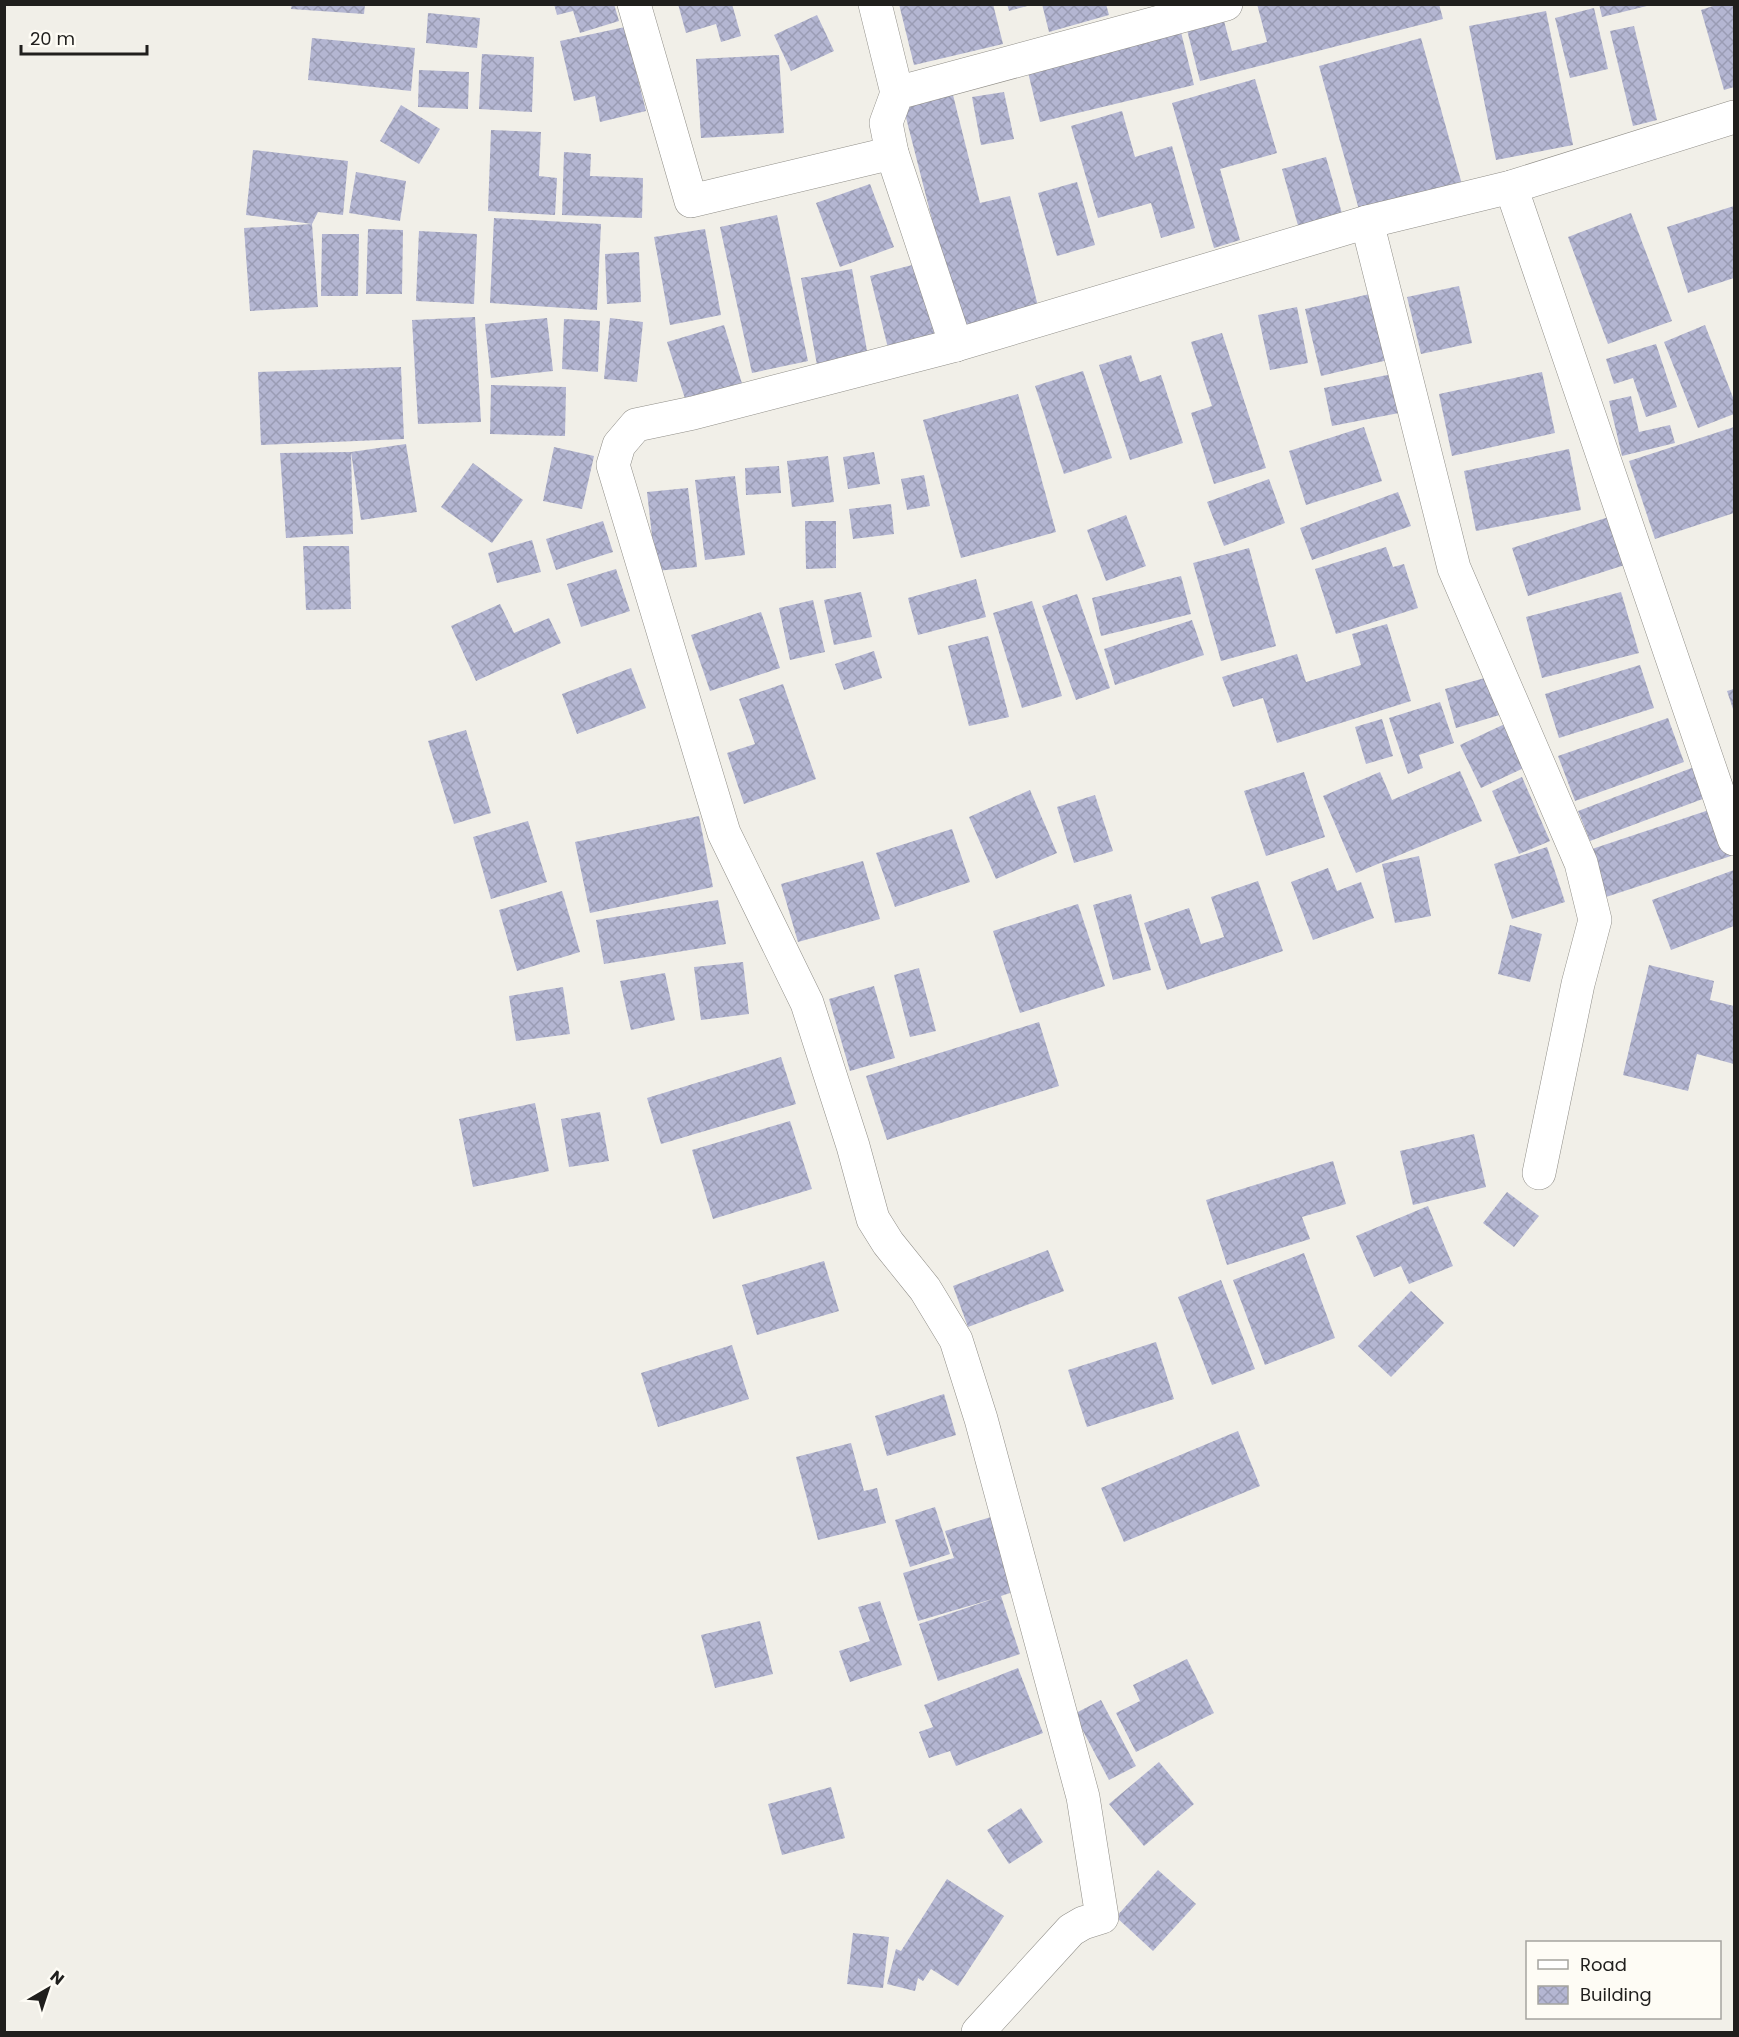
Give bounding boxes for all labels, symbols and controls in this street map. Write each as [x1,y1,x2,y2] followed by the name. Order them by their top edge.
[21,18,147,56] scale bar
[30,26,75,51] text: 20 m
[1526,1941,1721,2019] legend
[1580,1952,1627,1977] text: Road
[18,1959,78,2019] north arrow
[45,1965,69,1990] text: N
[1580,1982,1652,2007] text: Building

